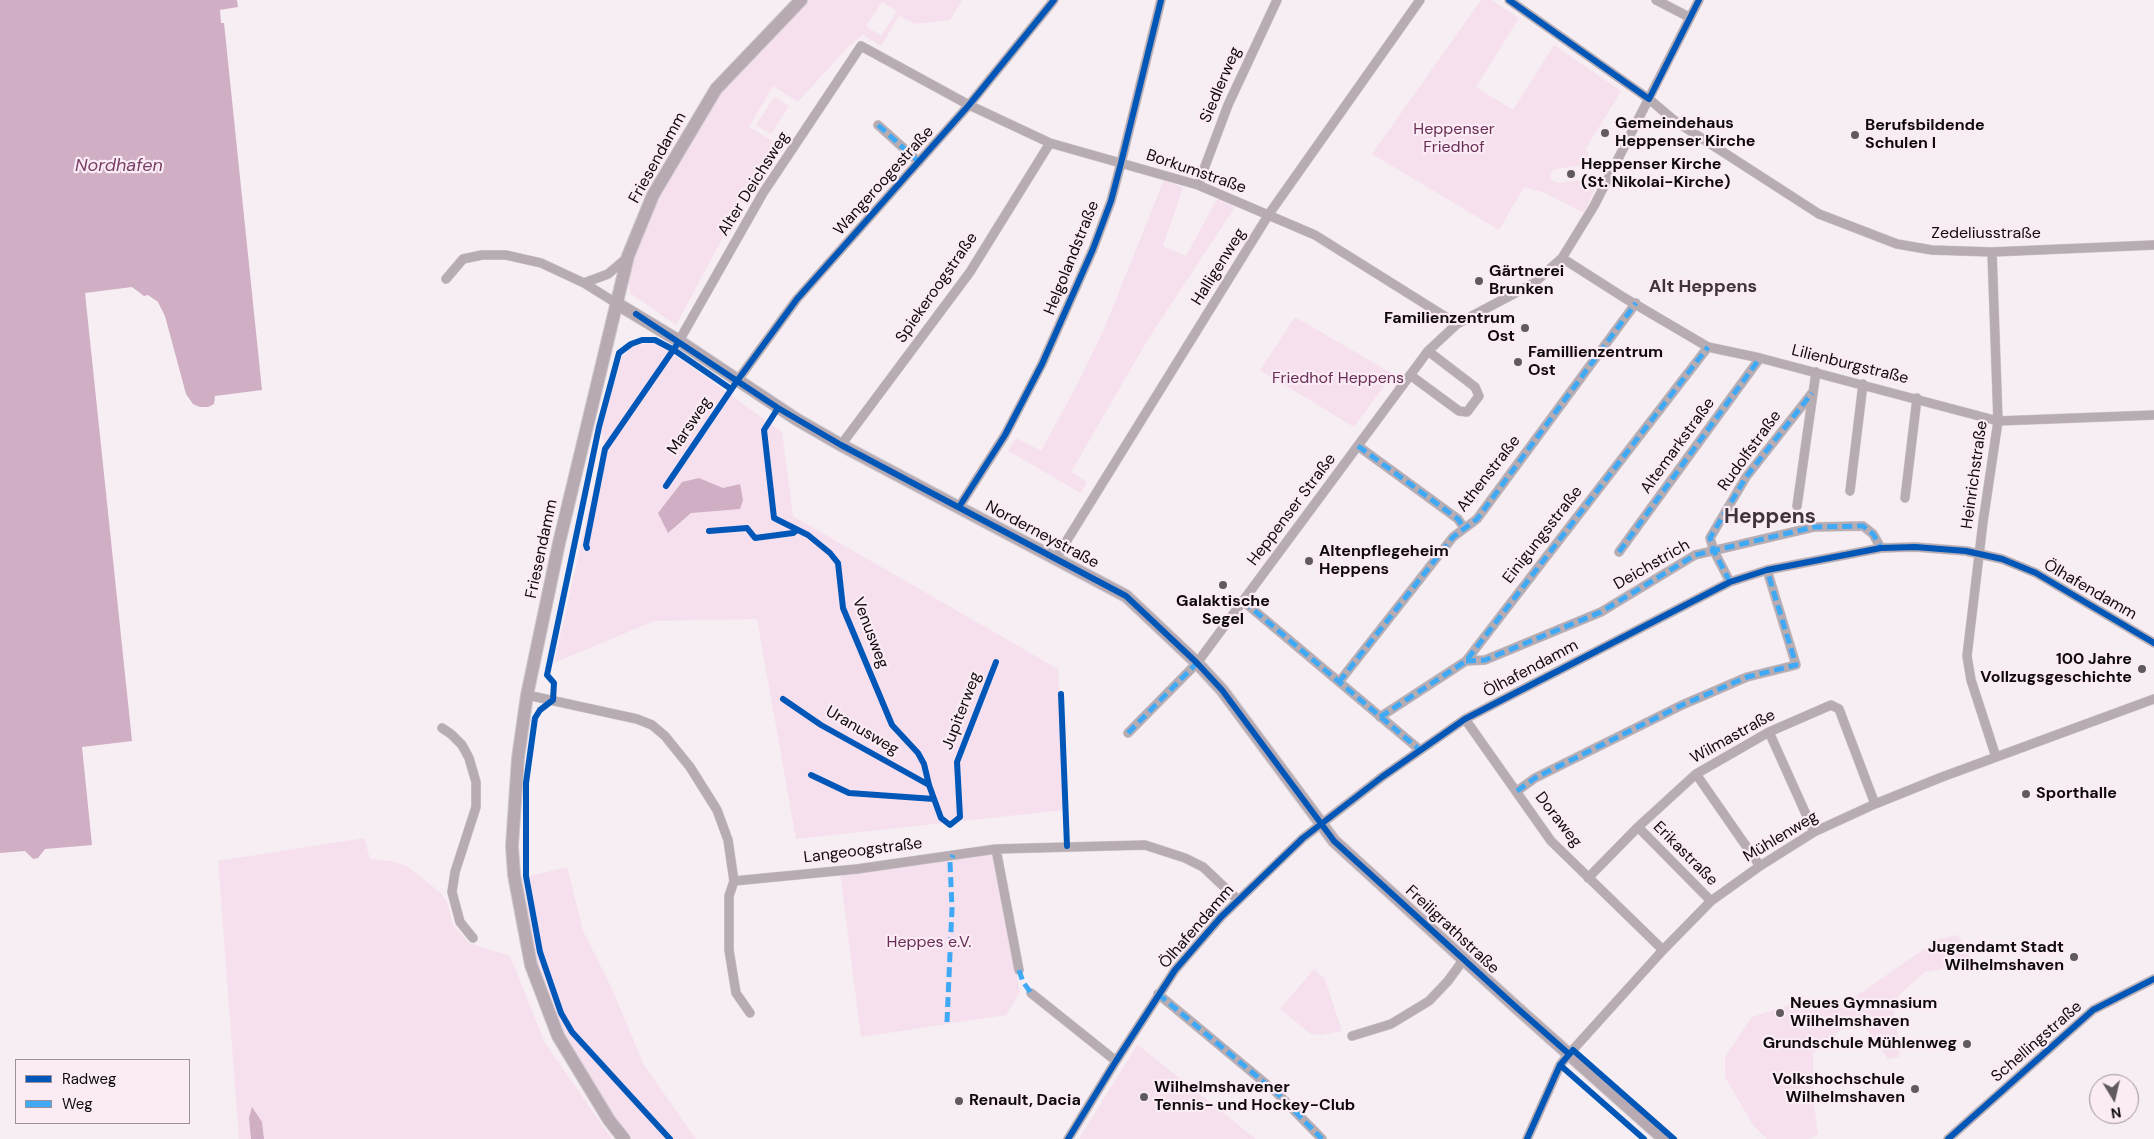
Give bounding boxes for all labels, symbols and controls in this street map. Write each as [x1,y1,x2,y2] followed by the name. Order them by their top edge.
[1196,44,1246,126] street label: Siedlerweg
[625,109,691,207] street label: Friesendamm
[1615,114,1755,152] place label: Gemeindehaus Heppenser Kirche
[1865,116,1985,154] place label: Berufsbildende Schulen I
[1413,120,1495,158] park label: Heppenser Friedhof
[830,122,938,240] street label: Wangeroogestraße
[1599,127,1611,139] marker: Gemeindehaus Heppenser Kirche
[714,128,794,240] street label: Alter Deichsweg
[1849,129,1861,141] marker: Berufsbildende Schulen I
[1143,146,1249,198] street label: Borkumstraße
[75,155,163,177] water label: Nordhafen
[1581,155,1730,193] place label: Heppenser Kirche (St. Nikolai-Kirche)
[1565,168,1577,180] marker: Heppenser Kirche (St. Nikolai-Kirche)
[1040,198,1104,318] street label: Helgolandstraße
[1931,224,2041,244] street label: Zedeliusstraße
[1188,225,1250,309] street label: Halligenweg
[892,229,982,347] street label: Spiekeroogstraße
[1489,262,1564,300] place label: Gärtnerei Brunken
[1473,275,1485,287] marker: Gärtnerei Brunken
[1649,276,1757,298] district label: Alt Heppens
[1384,309,1515,347] place label: Familienzentrum Ost
[1519,322,1531,334] marker: Familienzentrum Ost
[1790,341,1910,389] street label: Lilienburgstraße
[1528,343,1663,381] place label: Famillienzentrum Ost
[1512,356,1524,368] marker: Famillienzentrum Ost
[1272,369,1404,389] park label: Friedhof Heppens
[664,393,716,459] street label: Marsweg
[1637,394,1719,498] street label: Altemarkstraße
[1714,407,1786,495] street label: Rudolfstraße
[1958,420,1992,530] street label: Heinrichstraße
[1453,432,1525,516] street label: Athenstraße
[1244,450,1340,570] street label: Heppenser Straße
[1499,483,1587,587] street label: Einigungsstraße
[982,497,1102,573] street label: Norderneystraße
[522,498,562,600] street label: Friesendamm
[1724,504,1816,530] district label: Heppens
[1611,536,1693,594] street label: Deichstrich
[1319,542,1449,580] place label: Altenpflegeheim Heppens
[1303,555,1315,567] marker: Altenpflegeheim Heppens
[2040,556,2140,624] street label: Ölhafendamm
[1217,579,1229,591] marker: Galaktische Segel
[1176,592,1270,630] place label: Galaktische Segel
[848,595,892,671] street label: Venusweg
[1480,636,1582,702] street label: Ölhafendamm
[1980,650,2132,688] place label: 100 Jahre Vollzugsgeschichte
[2136,663,2148,675] marker: 100 Jahre Vollzugsgeschichte
[938,669,986,753] street label: Jupiterweg
[822,702,902,760] street label: Uranusweg
[1687,706,1779,768] street label: Wilmastraße
[2036,784,2117,804] place label: Sporthalle
[2020,788,2032,800] marker: Sporthalle
[1530,789,1586,851] street label: Doraweg
[1740,807,1822,867] street label: Mühlenweg
[1649,818,1721,890] street label: Erikastraße
[802,834,924,868] street label: Langeoogstraße
[1155,881,1239,973] street label: Ölhafendamm
[1401,882,1503,978] street label: Freiligrathstraße
[887,933,971,953] park label: Heppes e.V.
[1928,938,2064,976] place label: Jugendamt Stadt Wilhelmshaven
[2068,951,2080,963] marker: Jugendamt Stadt Wilhelmshaven
[1790,994,1937,1032] place label: Neues Gymnasium Wilhelmshaven
[1988,997,2086,1087] street label: Schellingstraße
[1774,1007,1786,1019] marker: Neues Gymnasium Wilhelmshaven
[1763,1034,1957,1054] place label: Grundschule Mühlenweg
[1961,1038,1973,1050] marker: Grundschule Mühlenweg
[15,1059,190,1124] legend
[62,1069,116,1089] text: Radweg
[1772,1070,1905,1108] place label: Volkshochschule Wilhelmshaven
[2089,1074,2139,1124] north arrow
[1154,1078,1355,1116] place label: Wilhelmshavener Tennis- und Hockey-Club
[1909,1083,1921,1095] marker: Volkshochschule Wilhelmshaven
[969,1091,1081,1111] place label: Renault, Dacia
[1138,1091,1150,1103] marker: Wilhelmshavener Tennis- und Hockey-Club
[62,1094,93,1114] text: Weg
[953,1095,965,1107] marker: Renault, Dacia
[2110,1103,2123,1123] text: N

